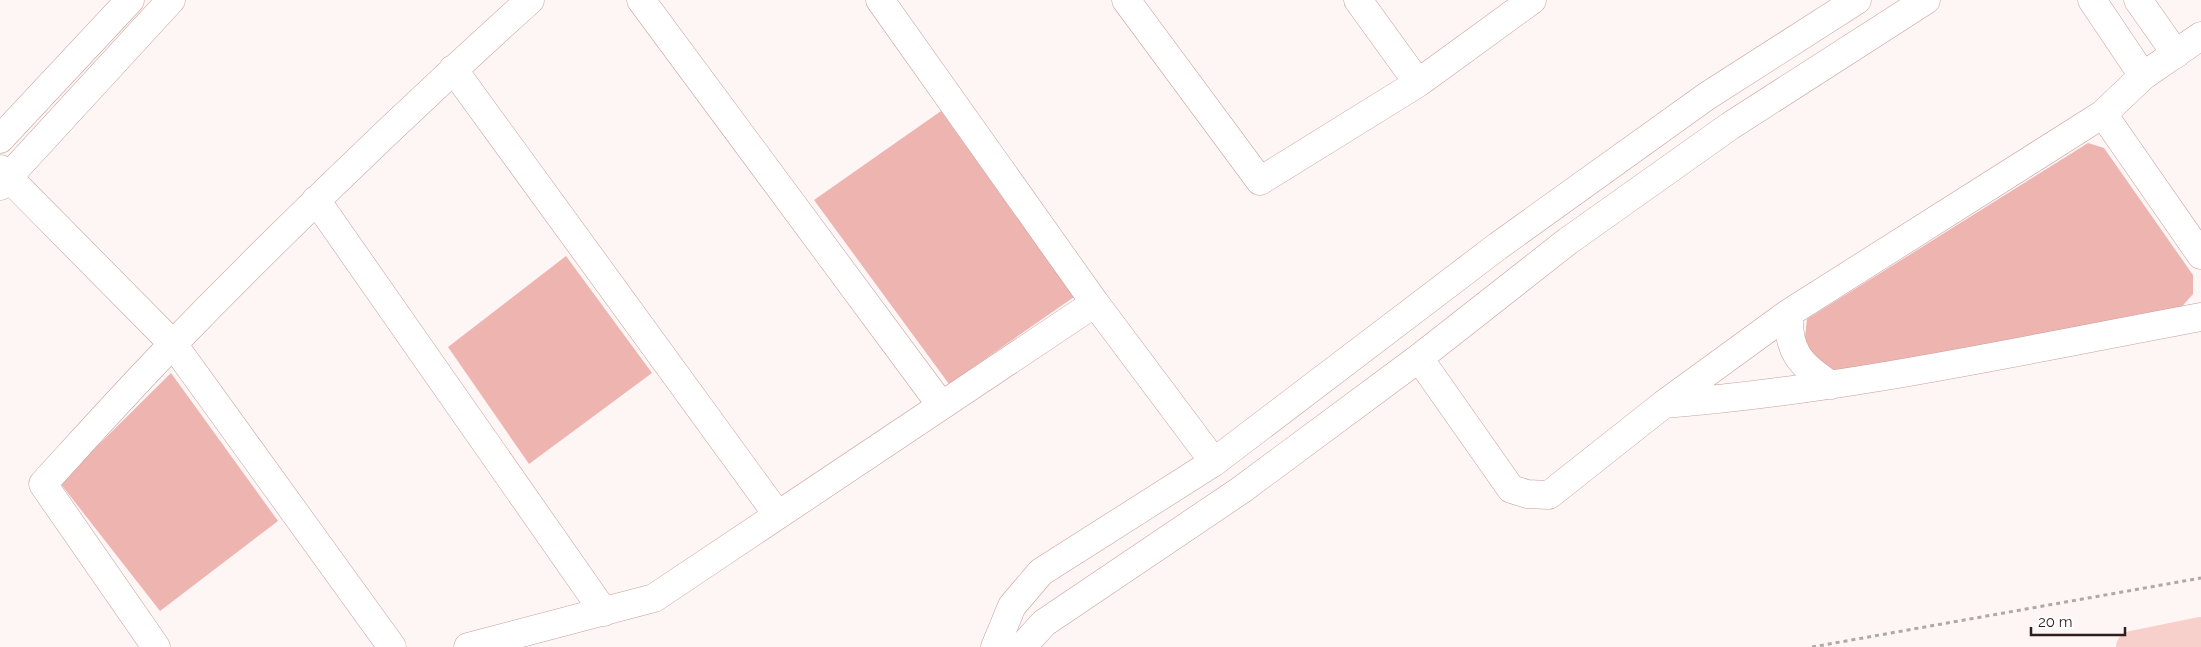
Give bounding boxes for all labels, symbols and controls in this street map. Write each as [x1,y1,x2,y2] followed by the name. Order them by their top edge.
[2031,604,2125,636] scale bar
[2038,613,2073,631] text: 20 m

